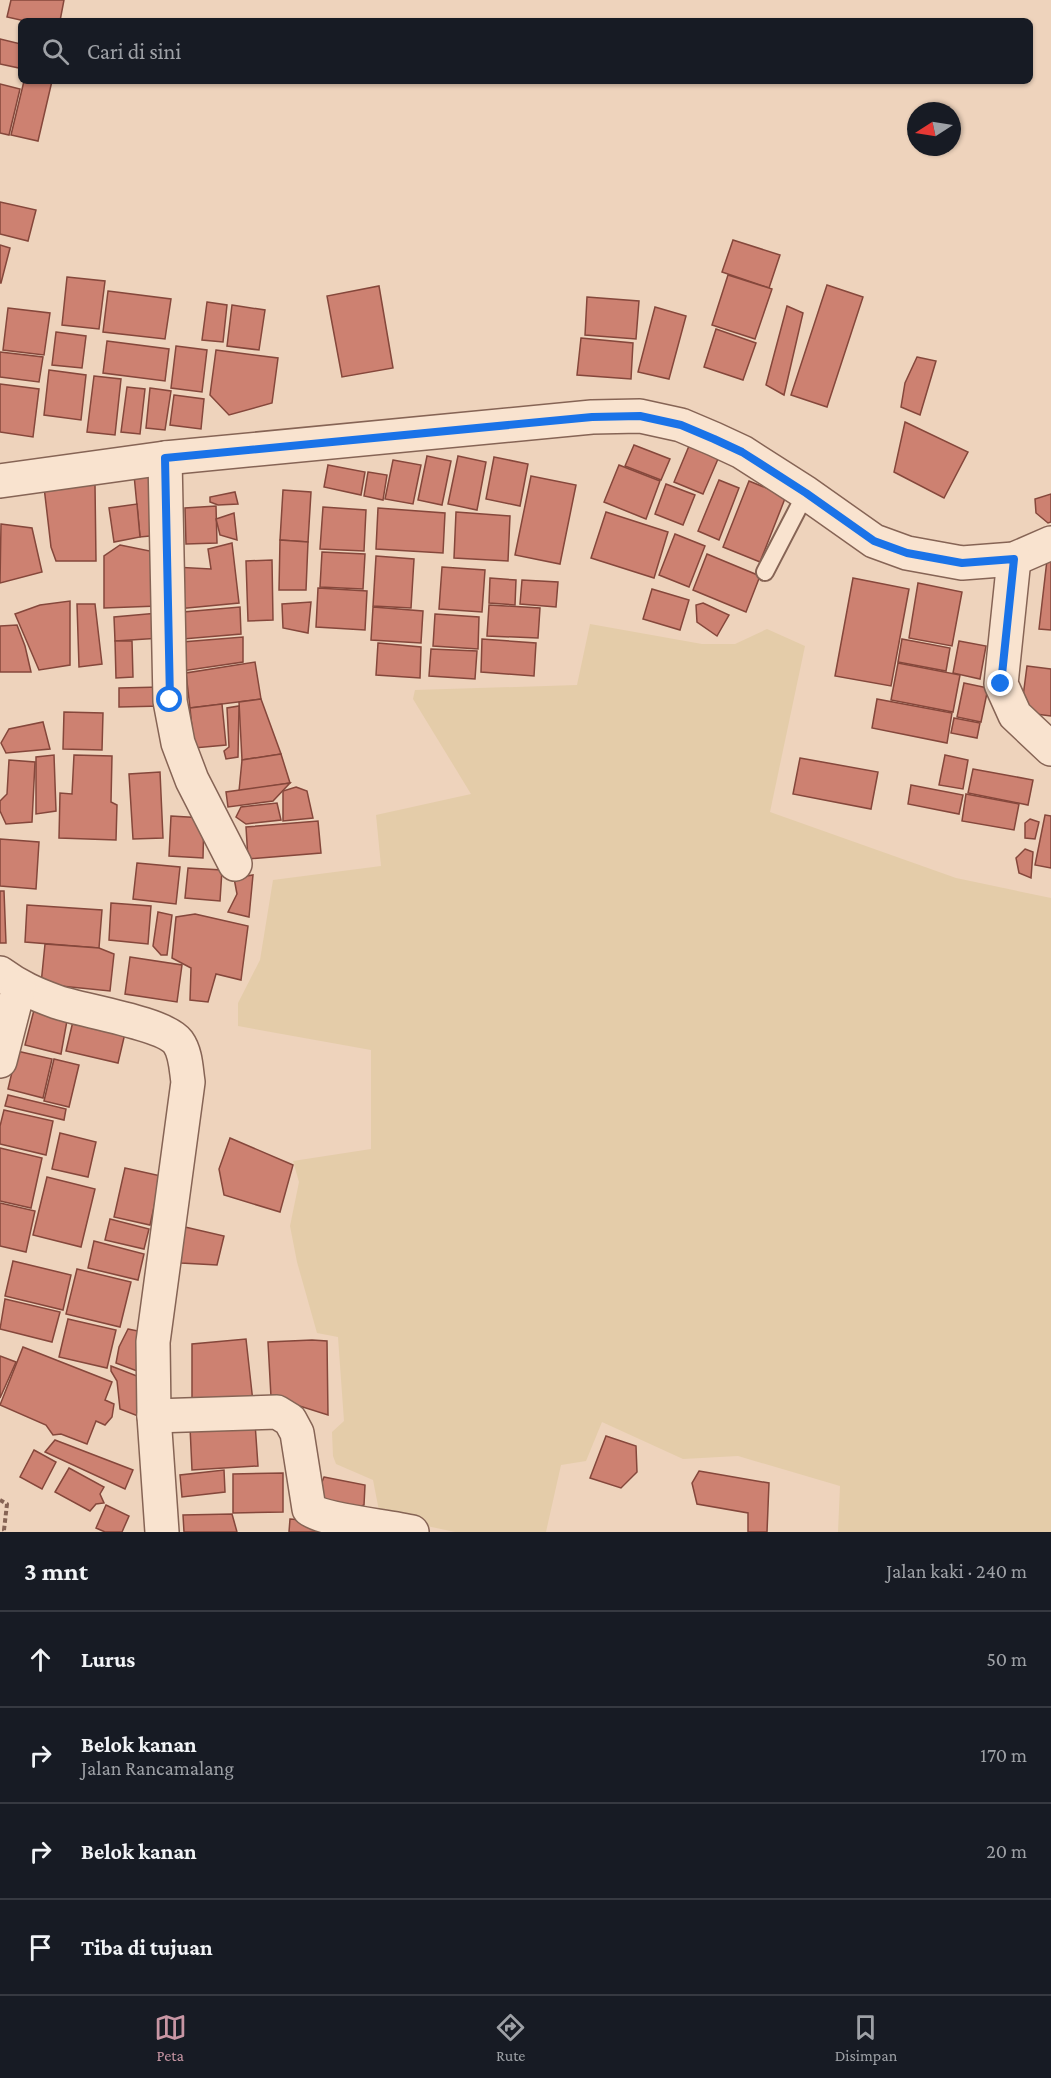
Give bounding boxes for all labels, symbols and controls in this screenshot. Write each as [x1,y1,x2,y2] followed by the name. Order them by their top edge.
[18,18,1033,84] search box
[39,35,72,68] icon: search
[87,39,181,64] text: Cari di sini
[907,102,961,156] north arrow
[987,670,1013,696] route end
[156,686,182,712] route start
[24,1557,88,1586] text: 3 mnt
[886,1560,1027,1582] text: Jalan kaki · 240 m
[24,1643,57,1676] icon: ahead
[81,1647,135,1672] text: Lurus
[986,1648,1027,1670] text: 50 m
[81,1732,197,1757] text: Belok kanan
[24,1739,57,1772] icon: right
[980,1744,1027,1766] text: 170 m
[81,1757,234,1779] text: Jalan Rancamalang
[24,1835,57,1868] icon: right
[81,1839,197,1864] text: Belok kanan
[986,1840,1027,1862] text: 20 m
[24,1931,57,1964] icon: arrive
[81,1935,213,1960] text: Tiba di tujuan
[154,2011,187,2064] tab: Peta
[494,2011,527,2064] tab: Rute
[835,2011,897,2064] tab: Disimpan

